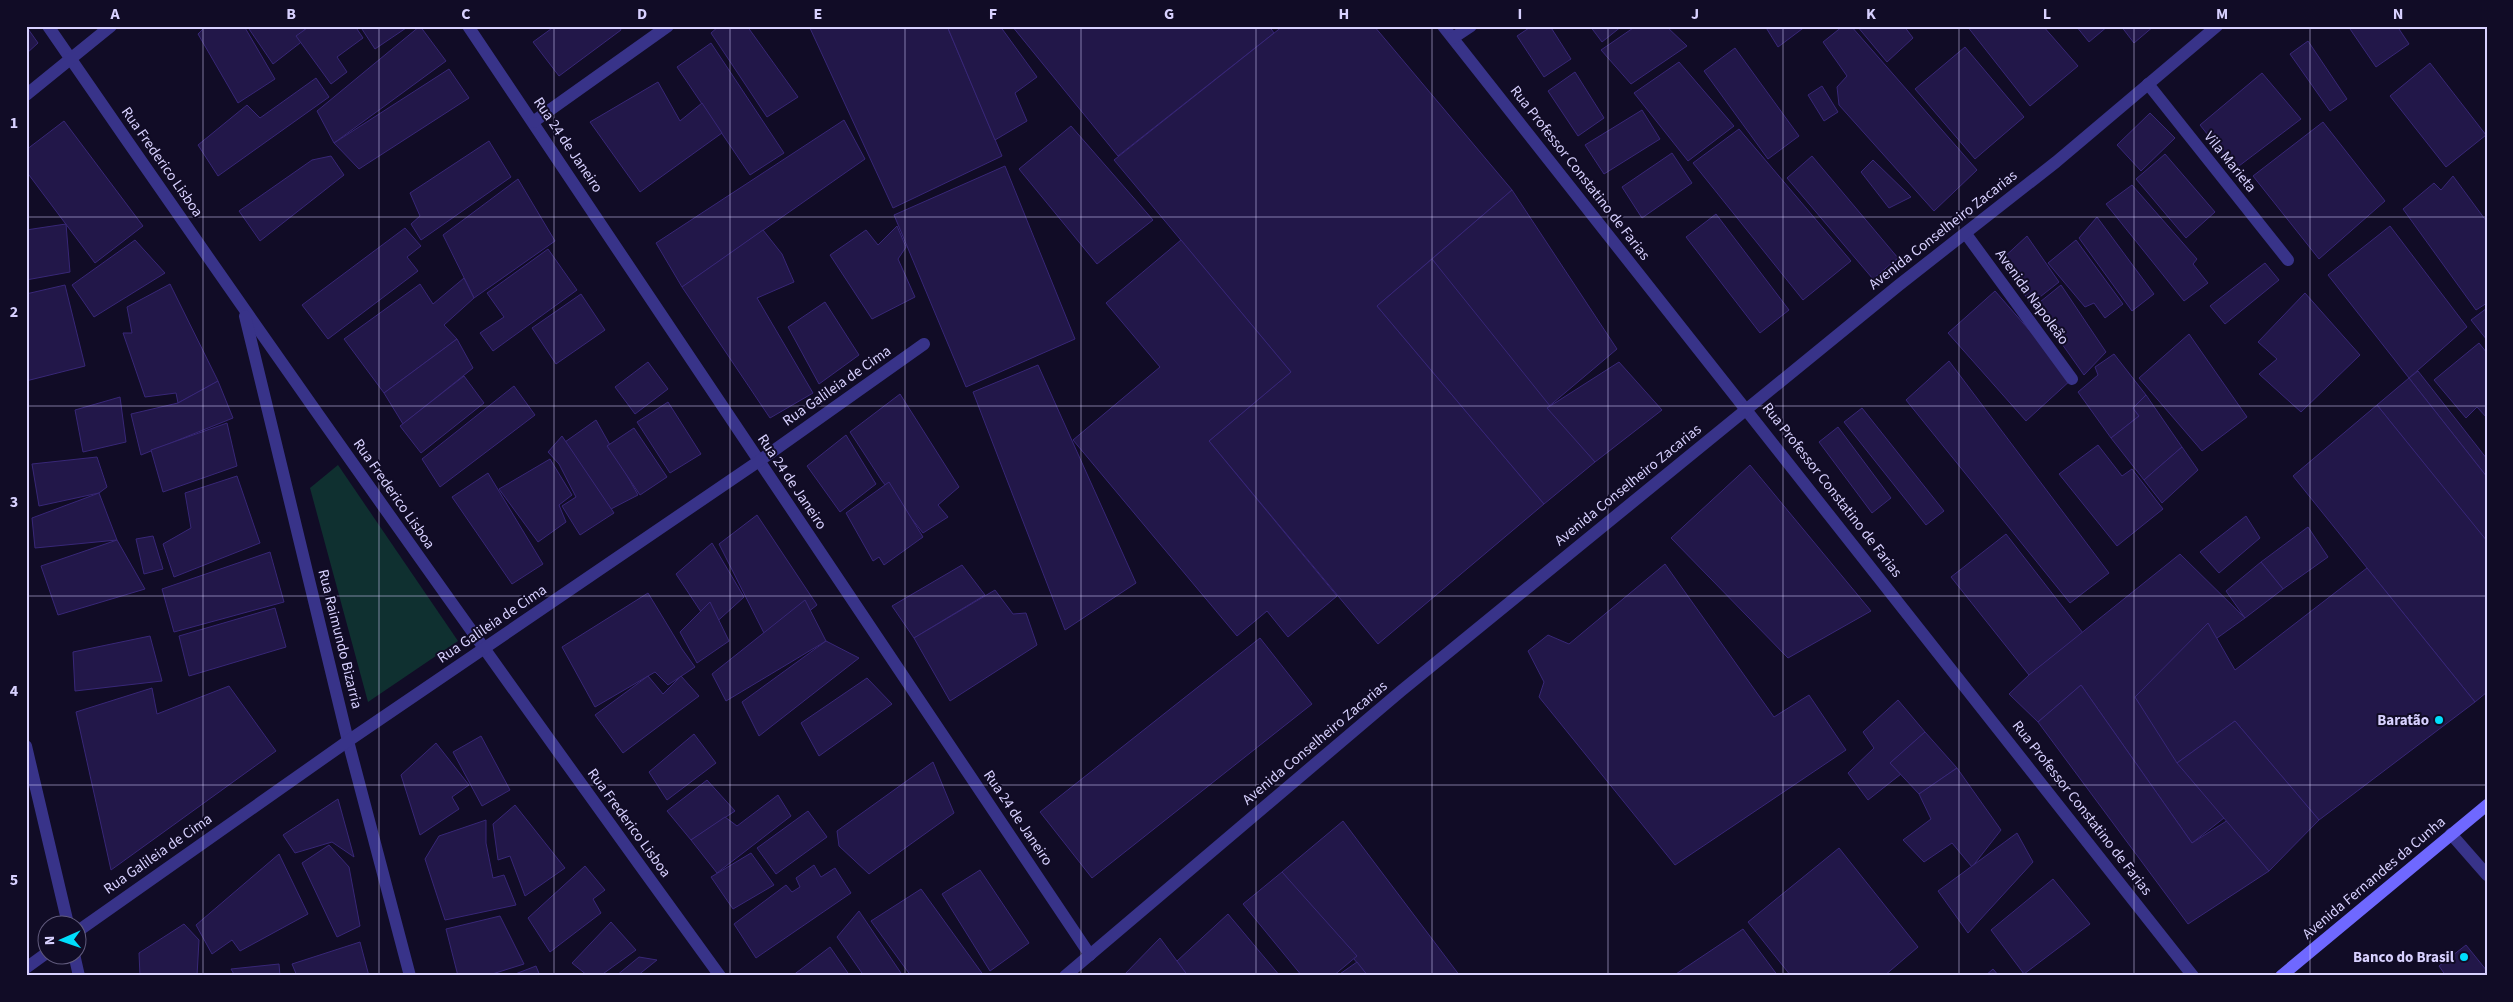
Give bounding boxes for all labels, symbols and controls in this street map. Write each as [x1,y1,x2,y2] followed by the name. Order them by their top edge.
[109,3,120,25] text: A
[286,3,296,25] text: B
[461,3,471,25] text: C
[637,3,647,25] text: D
[814,3,822,25] text: E
[989,3,997,25] text: F
[1164,3,1174,25] text: G
[1339,3,1349,25] text: H
[1518,3,1522,25] text: I
[1691,3,1699,25] text: J
[1866,3,1876,25] text: K
[2043,3,2051,25] text: L
[2216,3,2228,25] text: M
[2393,3,2403,25] text: N
[1505,81,1655,265] street label: Rua Professor Constatino de Farias
[528,93,608,197] street label: Rua 24 de Janeiro
[116,103,208,221] street label: Rua Frederico Lisboa
[10,112,18,134] text: 1
[2199,127,2261,197] street label: Vila Marieta
[1864,165,2022,295] street label: Avenida Conselheiro Zacarias
[1990,245,2074,349] street label: Avenida Napoleão
[10,301,18,323] text: 2
[779,341,895,431] street label: Rua Galileia de Cima
[1757,398,1907,582] street label: Rua Professor Constatino de Farias
[1550,419,1706,551] street label: Avenida Conselheiro Zacarias
[752,430,832,534] street label: Rua 24 de Janeiro
[348,435,440,553] street label: Rua Frederico Lisboa
[10,491,18,513] text: 3
[313,567,367,711] street label: Rua Raimundo Bizarria
[433,579,551,669] street label: Rua Galileia de Cima
[1238,676,1392,810] street label: Avenida Conselheiro Zacarias
[10,680,19,702] text: 4
[2377,710,2429,731] place label: Baratão
[2433,714,2445,726] marker: Baratão
[2007,716,2157,900] street label: Rua Professor Constatino de Farias
[582,764,676,882] street label: Rua Frederico Lisboa
[978,766,1058,870] street label: Rua 24 de Janeiro
[100,809,216,899] street label: Rua Galileia de Cima
[2298,812,2450,944] street label: Avenida Fernandes da Cunha
[10,869,18,891] text: 5
[38,914,88,964] north arrow
[40,935,60,945] text: N
[2353,947,2455,968] place label: Banco do Brasil
[2458,951,2470,963] marker: Banco do Brasil

